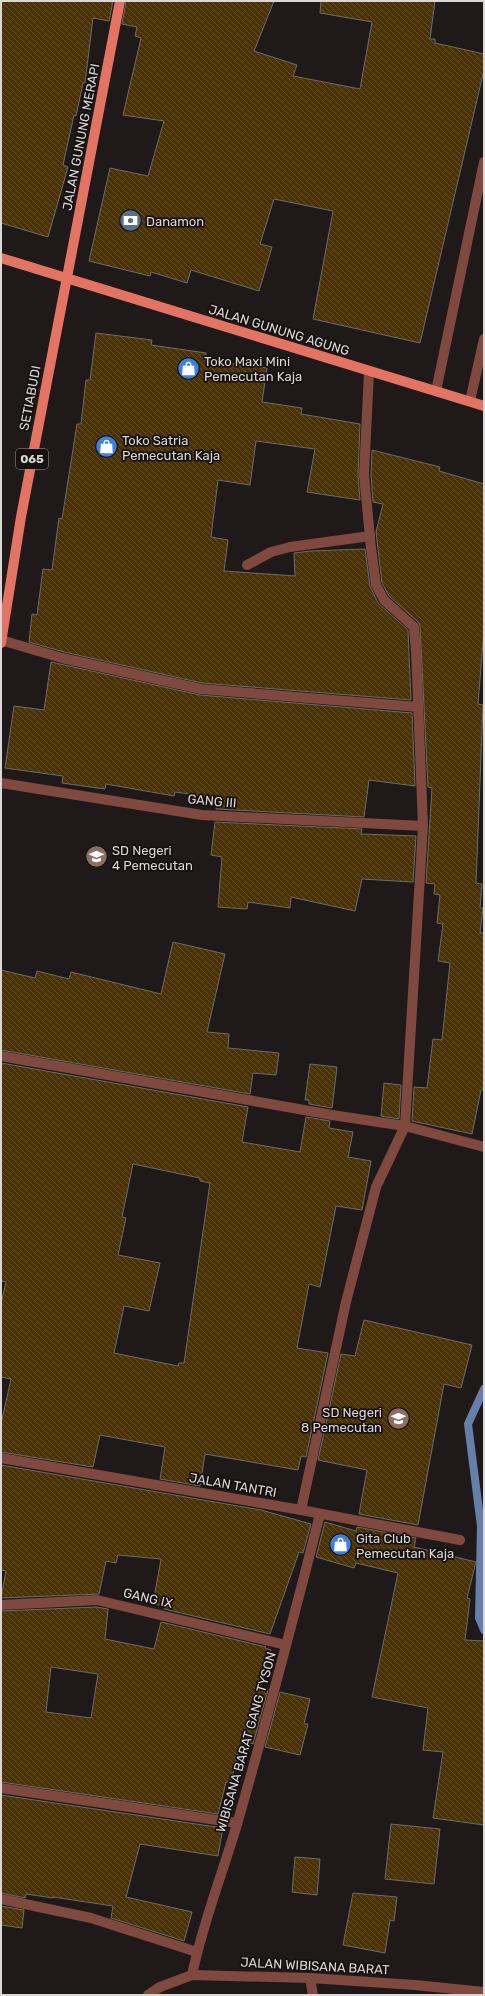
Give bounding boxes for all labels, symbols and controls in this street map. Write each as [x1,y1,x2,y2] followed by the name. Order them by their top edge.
[59,62,103,212] street label: JALAN GUNUNG MERAPI
[117,208,143,234] bank icon: Danamon
[146,214,204,229] place label: Danamon
[207,301,351,359] street label: JALAN GUNUNG AGUNG
[204,354,302,384] place label: Toko Maxi Mini Pemecutan Kaja
[176,355,202,381] shop icon: Toko Maxi Mini Pemecutan Kaja
[16,364,44,432] street label: SETIABUDI
[122,433,220,463] place label: Toko Satria Pemecutan Kaja
[93,434,119,460] shop icon: Toko Satria Pemecutan Kaja
[16,449,48,469] road number: 065
[187,791,237,811] street label: GANG III
[112,843,193,873] place label: SD Negeri 4 Pemecutan
[83,844,109,870] school or university icon: SD Negeri 4 Pemecutan
[301,1405,382,1435] place label: SD Negeri 8 Pemecutan
[385,1406,411,1432] school or university icon: SD Negeri 8 Pemecutan
[188,1470,278,1500] street label: JALAN TANTRI
[356,1531,454,1561] place label: Gita Club Pemecutan Kaja
[327,1532,353,1558] shop icon: Gita Club Pemecutan Kaja
[122,1585,174,1611] street label: GANG IX
[213,1650,279,1834] street label: WIBISANA BARAT GANG TYSON
[240,1955,390,1977] street label: JALAN WIBISANA BARAT

